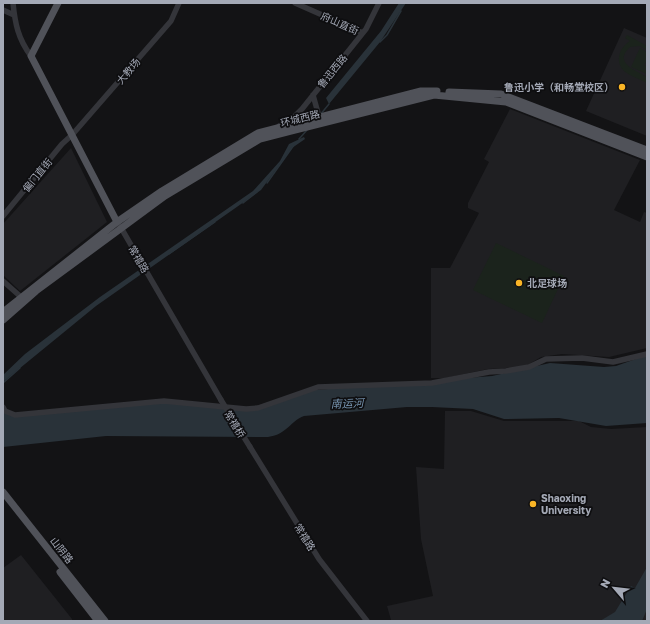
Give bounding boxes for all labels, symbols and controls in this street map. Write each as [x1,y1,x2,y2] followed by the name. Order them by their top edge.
[319,9,361,37] street label: 府山直街
[315,52,349,90] street label: 鲁迅西路
[114,56,142,86] street label: 大教场
[504,81,614,93] place label: 鲁迅小学（和畅堂校区）
[617,82,627,92] marker: 鲁迅小学（和畅堂校区）
[279,107,321,129] street label: 环城西路
[20,156,54,194] street label: 偏门直街
[126,243,152,275] street label: 常禧路
[527,277,567,289] place label: 北足球场
[514,278,524,288] marker: 北足球场
[330,396,366,410] water label: 南运河
[222,408,248,440] street label: 常禧桥
[541,492,591,516] place label: Shaoxing University
[528,499,538,509] marker: Shaoxing University
[292,521,318,553] street label: 常禧路
[48,534,76,566] street label: 山阴路
[594,568,634,608] north arrow
[597,576,612,590] text: N

